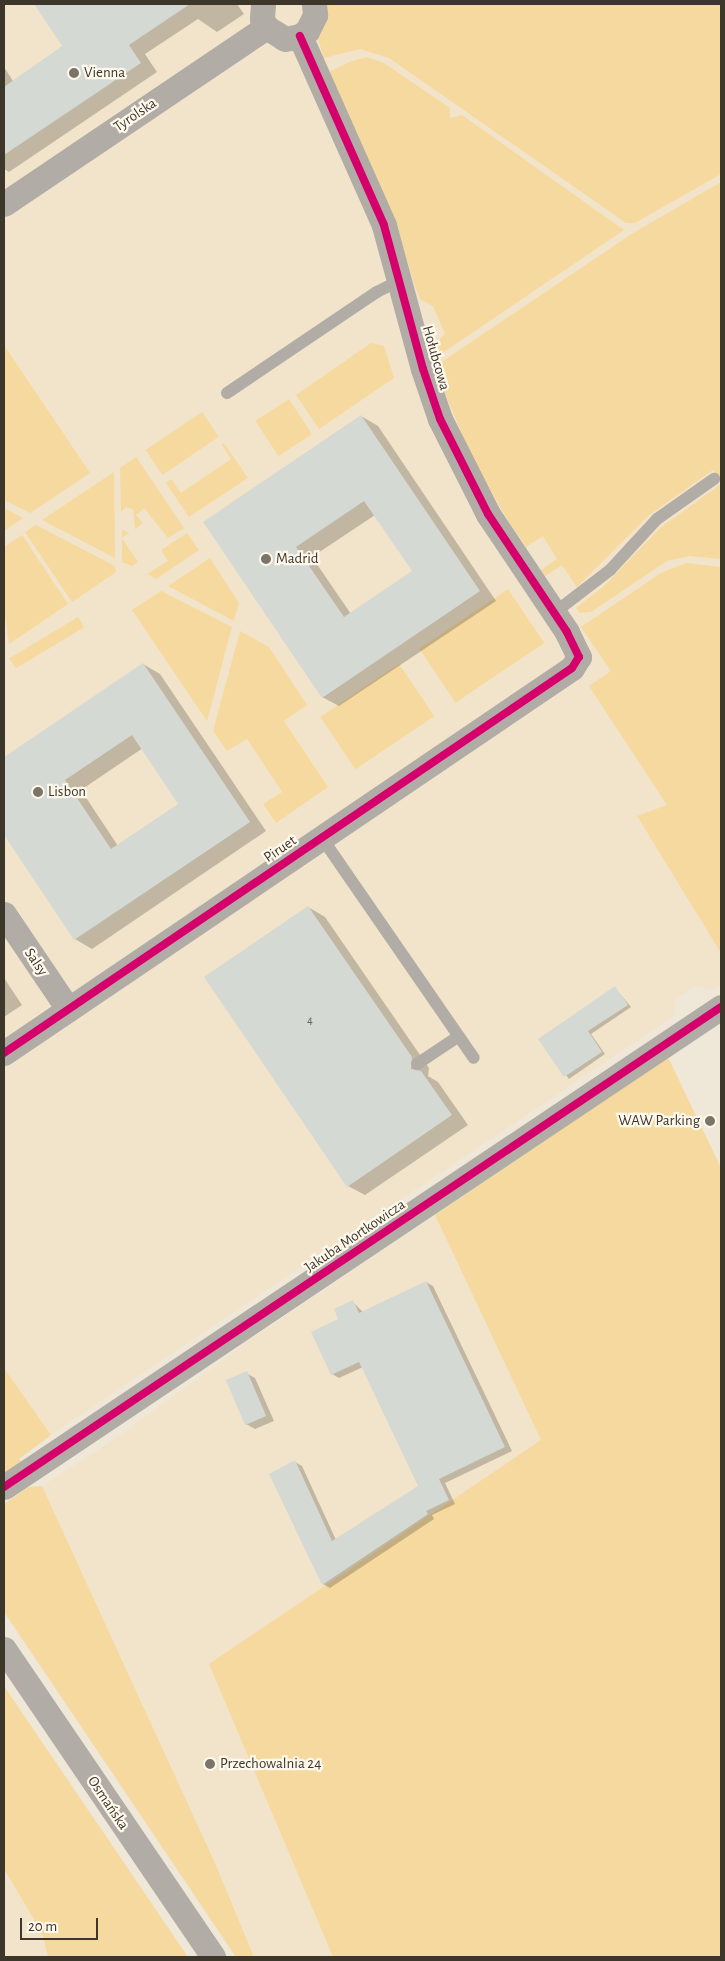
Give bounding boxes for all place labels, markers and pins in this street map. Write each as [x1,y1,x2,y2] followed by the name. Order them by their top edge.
[84,64,125,82] place label: Vienna
[68,67,80,79] marker: Vienna
[276,550,319,568] place label: Madrid
[260,553,272,565] marker: Madrid
[48,783,86,801] place label: Lisbon
[32,786,44,798] marker: Lisbon
[618,1112,700,1130] place label: WAW Parking
[704,1115,716,1127] marker: WAW Parking
[220,1755,321,1773] place label: Przechowalnia 24
[204,1758,216,1770] marker: Przechowalnia 24

